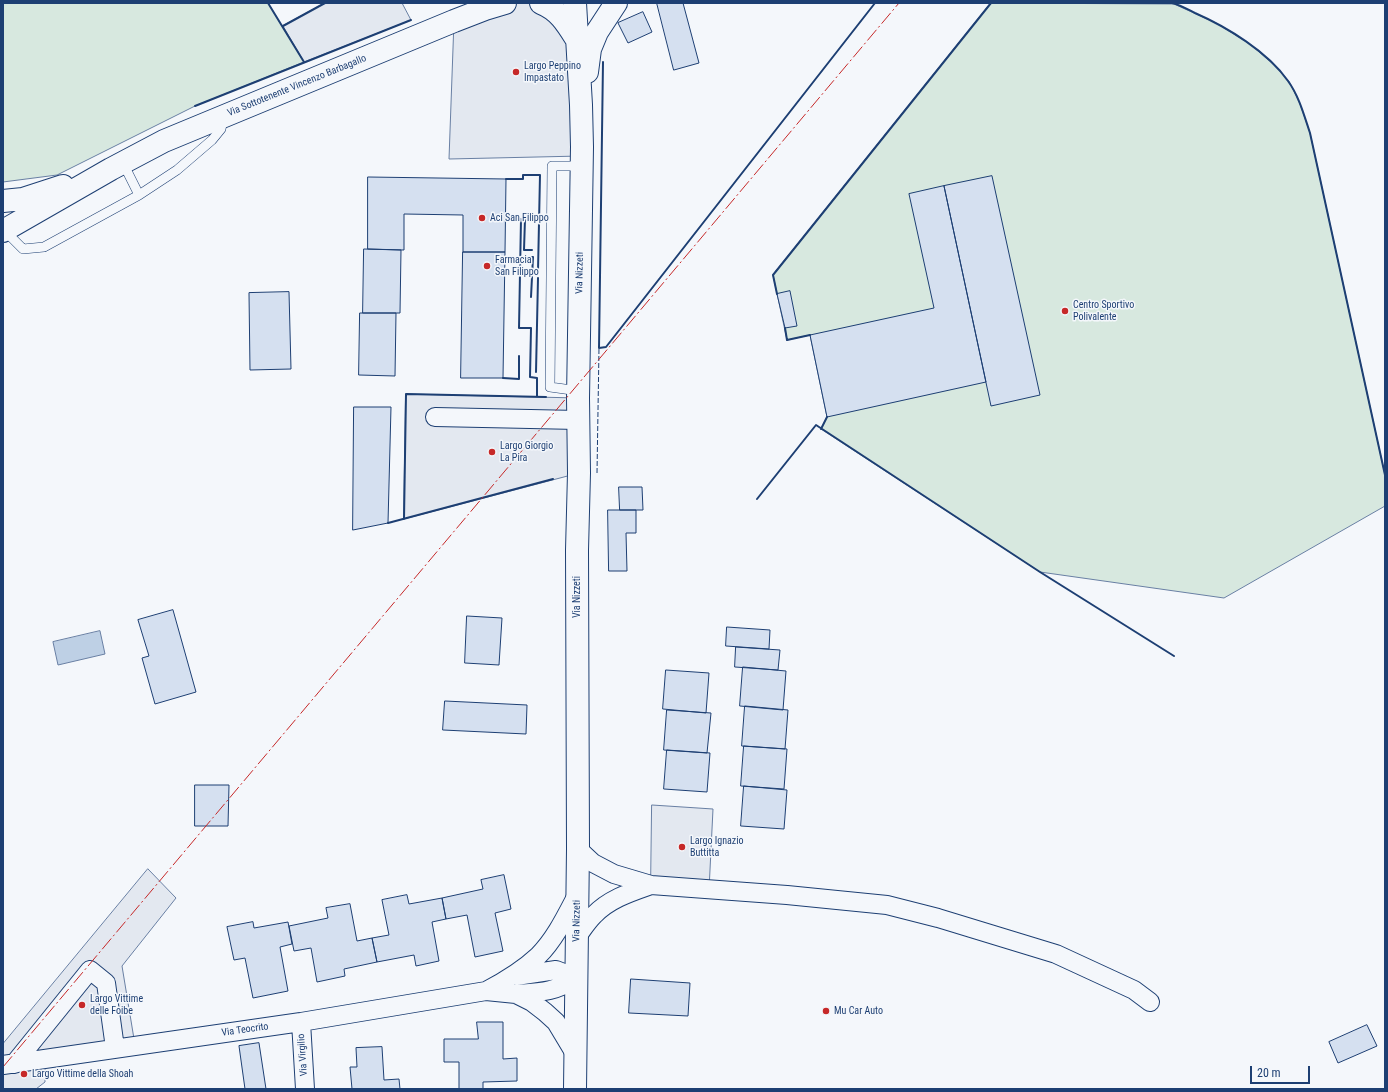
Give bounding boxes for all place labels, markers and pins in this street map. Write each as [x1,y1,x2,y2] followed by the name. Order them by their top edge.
[524,60,581,84] place label: Largo Peppino Impastato
[511,67,521,77] marker: Largo Peppino Impastato
[490,212,549,224] place label: Aci San Filippo
[477,213,487,223] marker: Aci San Filippo
[495,254,539,278] place label: Farmacia San Filippo
[482,261,492,271] marker: Farmacia San Filippo
[1073,299,1134,322] place label: Centro Sportivo Polivalente
[1060,306,1070,316] marker: Centro Sportivo Polivalente
[500,440,553,464] place label: Largo Giorgio La Pira
[487,447,497,457] marker: Largo Giorgio La Pira
[690,835,744,858] place label: Largo Ignazio Buttitta
[677,842,687,852] marker: Largo Ignazio Buttitta
[90,993,143,1016] place label: Largo Vittime delle Foibe
[77,1000,87,1010] marker: Largo Vittime delle Foibe
[834,1005,883,1017] place label: Mu Car Auto
[821,1006,831,1016] marker: Mu Car Auto
[32,1068,133,1080] place label: Largo Vittime della Shoah
[19,1069,29,1079] marker: Largo Vittime della Shoah

